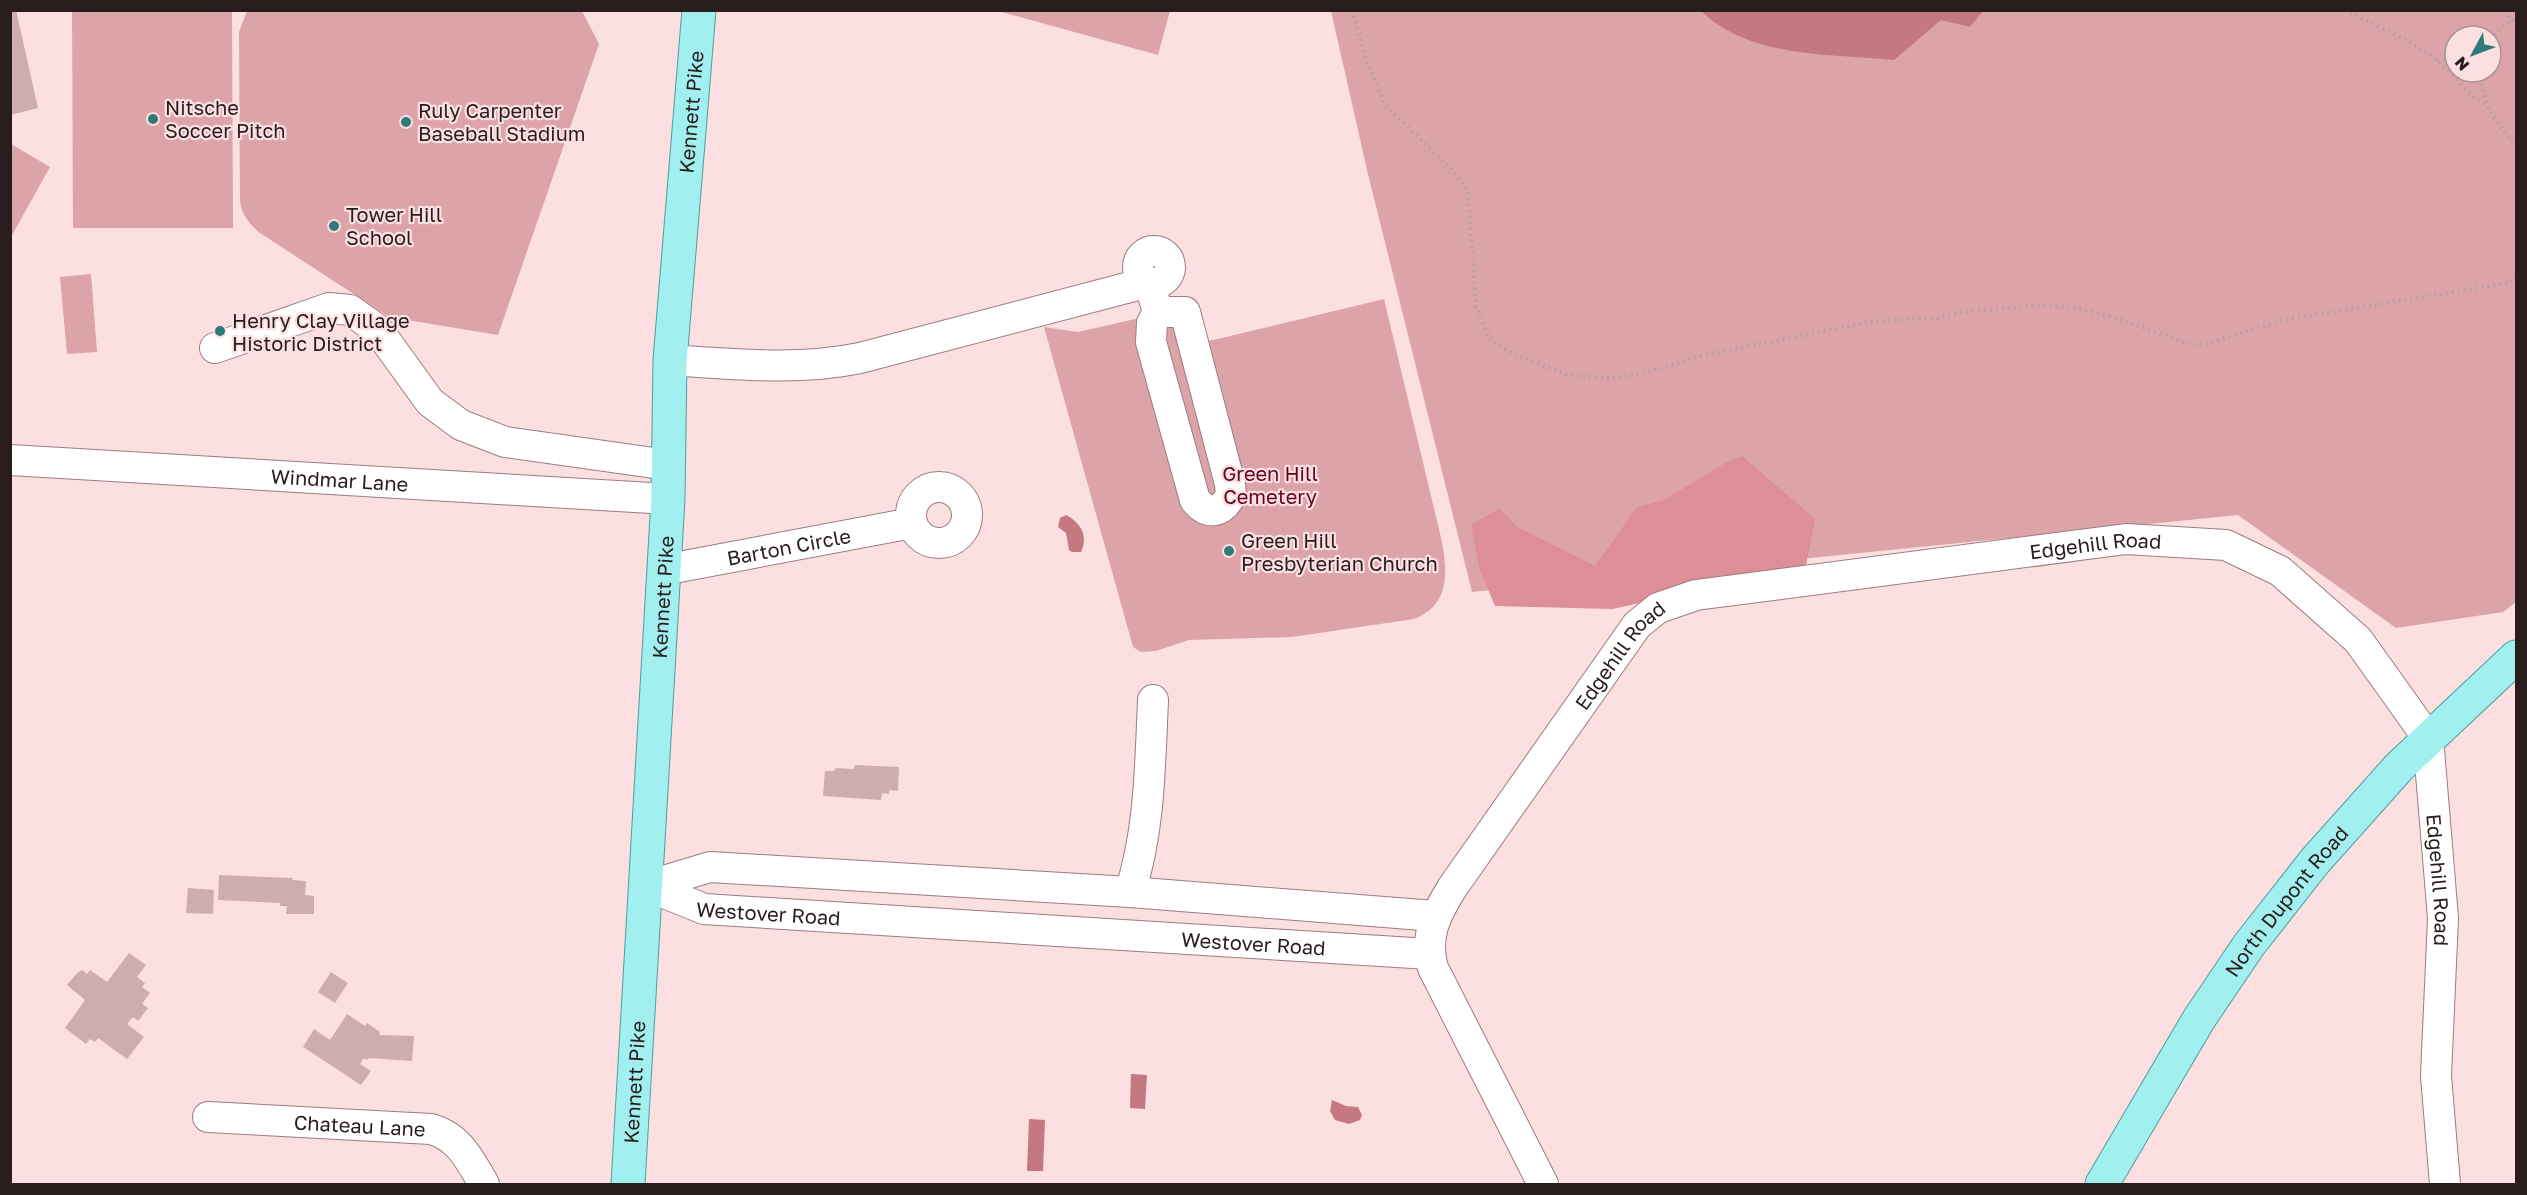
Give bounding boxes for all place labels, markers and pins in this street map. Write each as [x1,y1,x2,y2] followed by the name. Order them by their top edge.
[165,95,286,142] place label: Nitsche Soccer Pitch
[418,98,585,145] place label: Ruly Carpenter Baseball Stadium
[146,112,160,126] marker: Nitsche Soccer Pitch
[399,115,413,129] marker: Ruly Carpenter Baseball Stadium
[346,202,442,249] place label: Tower Hill School
[327,219,341,233] marker: Tower Hill School
[232,308,410,355] place label: Henry Clay Village Historic District
[213,324,227,338] marker: Henry Clay Village Historic District
[1241,528,1438,575] place label: Green Hill Presbyterian Church
[1222,544,1236,558] marker: Green Hill Presbyterian Church

